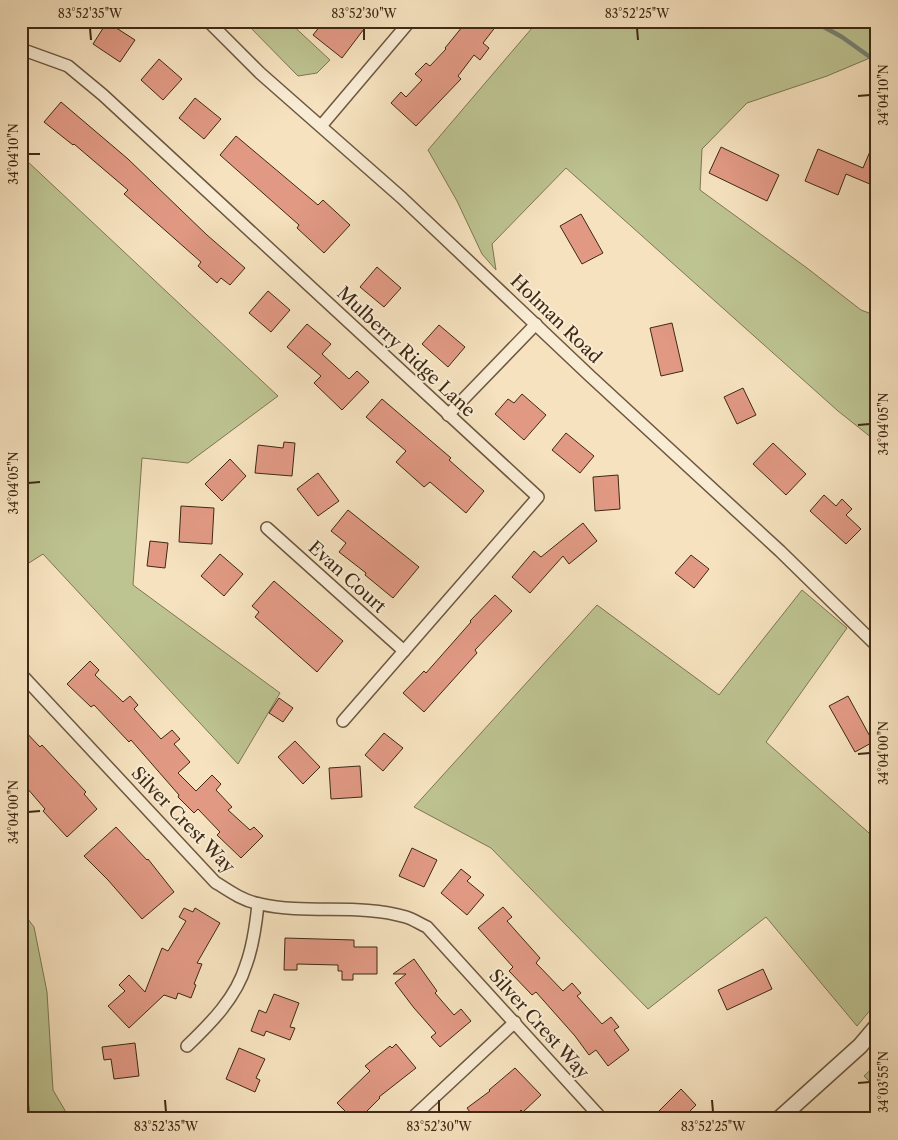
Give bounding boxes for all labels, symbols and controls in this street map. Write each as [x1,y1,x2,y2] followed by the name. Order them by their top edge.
[58,6,123,21] text: 83°52'35"W
[331,6,398,21] text: 83°52'30"W
[605,6,670,21] text: 83°52'25"W
[876,64,891,126] text: 34°04'10"N
[6,123,21,185] text: 34°04'10"N
[506,270,606,368] street label: Holman Road
[332,282,480,422] street label: Mulberry Ridge Lane
[876,392,891,455] text: 34°04'05"N
[6,451,21,514] text: 34°04'05"N
[304,536,391,618] street label: Evan Court
[876,721,891,785] text: 34°04'00"N
[127,762,240,878] street label: Silver Crest Way
[6,780,21,844] text: 34°04'00"N
[484,965,594,1084] street label: Silver Crest Way
[876,1051,891,1113] text: 34°03'55"N
[134,1119,199,1134] text: 83°52'35"W
[406,1119,473,1134] text: 83°52'30"W
[681,1119,746,1134] text: 83°52'25"W

